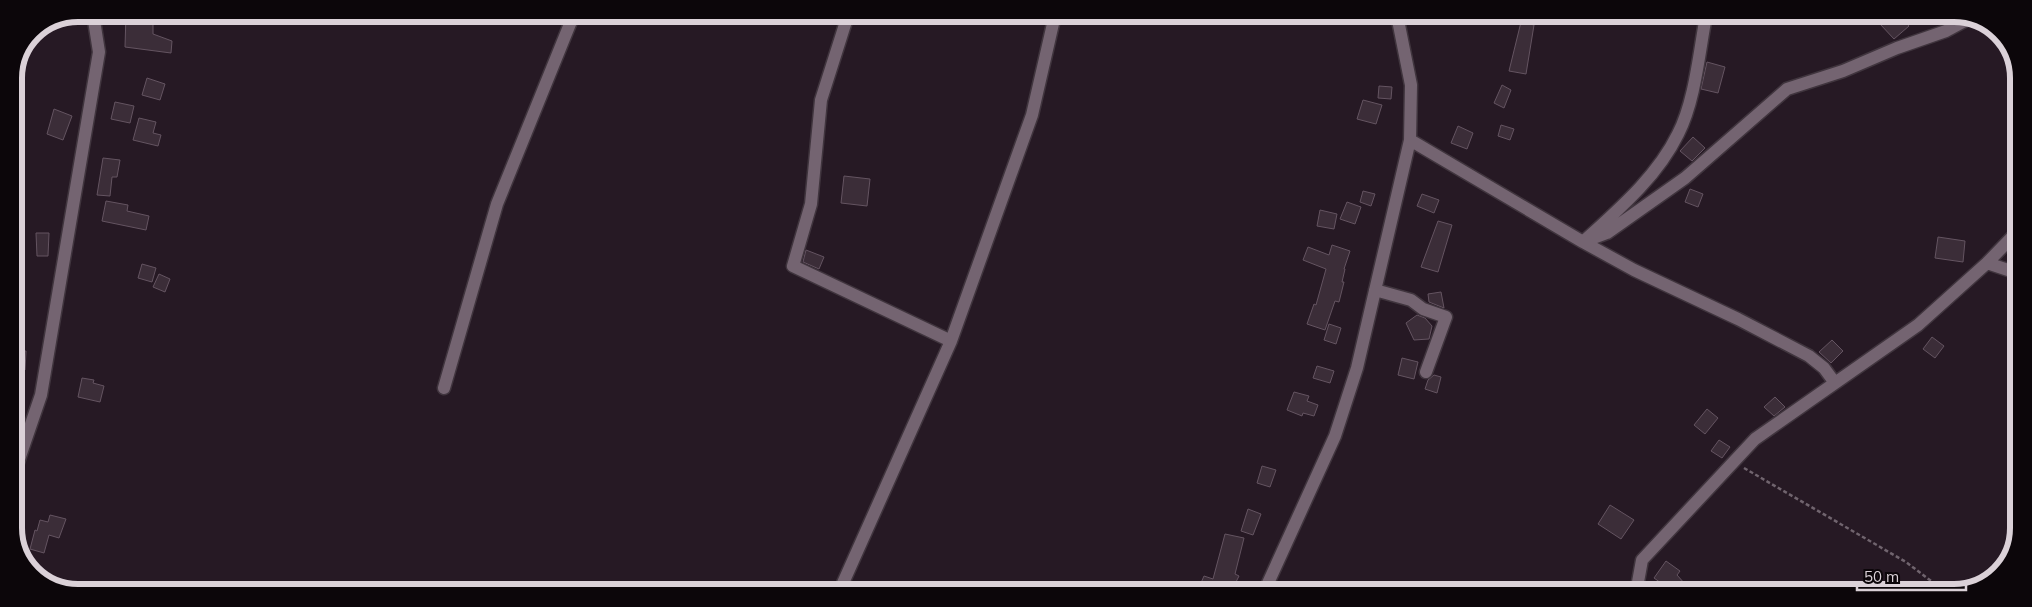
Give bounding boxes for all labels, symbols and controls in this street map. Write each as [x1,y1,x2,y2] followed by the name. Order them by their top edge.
[1857,560,1966,592] scale bar
[1864,567,1899,586] text: 50 m

